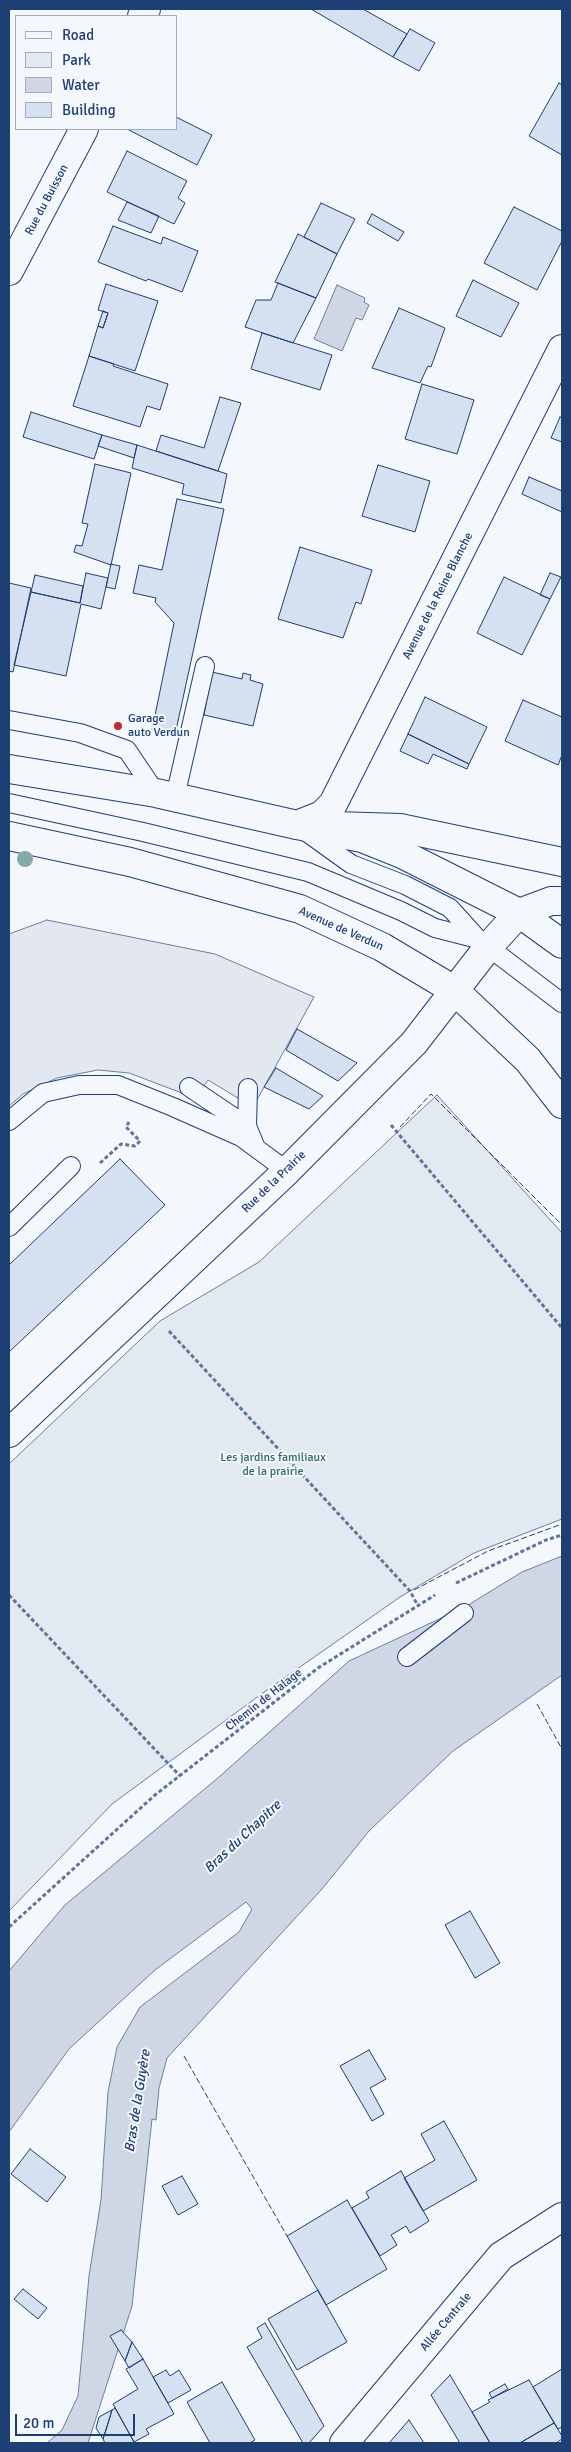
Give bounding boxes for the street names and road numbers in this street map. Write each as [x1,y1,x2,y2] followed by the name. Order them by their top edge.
[22,162,72,238] street label: Rue du Buisson
[400,530,476,662] street label: Avenue de la Reine Blanche
[296,904,386,954] street label: Avenue de Verdun
[239,1148,309,1216] street label: Rue de la Prairie
[223,1666,305,1734] street label: Chemin de Halage
[417,2290,475,2354] street label: Allée Centrale

